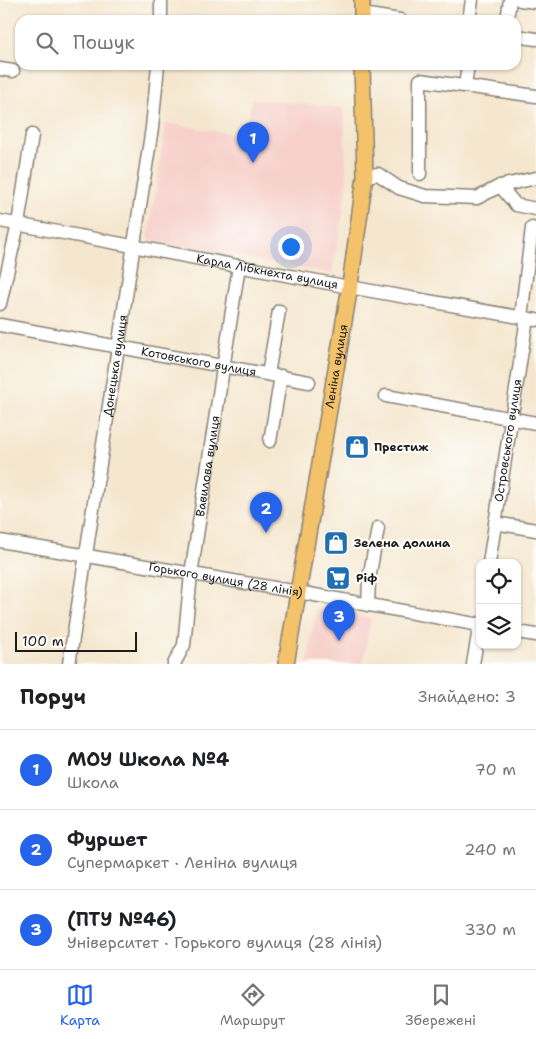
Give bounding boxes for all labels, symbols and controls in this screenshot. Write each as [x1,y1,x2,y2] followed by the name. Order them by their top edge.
[15,15,521,70] search box
[33,29,61,57] icon: search
[73,30,135,55] text: Пошук
[237,122,269,163] pin: 1
[278,234,304,260] your location
[195,250,340,293] street label: Карла Лібкнехта вулиця
[99,314,131,418] street label: Донецька вулиця
[321,323,351,410] street label: Леніна вулиця
[140,343,258,380] street label: Котовського вулиця
[491,378,525,503] street label: Островського вулиця
[192,414,224,518] street label: Вавилова вулиця
[344,434,370,460] shop icon: Престиж
[374,439,429,455] place label: Престиж
[250,492,282,533] pin: 2
[323,530,349,556] shop icon: Зелена долина
[354,535,451,551] place label: Зелена долина
[147,559,304,601] street label: Горького вулиця (28 лiнiя)
[476,559,521,649] map controls
[476,559,521,604] button: locate
[325,565,351,591] supermarket icon: Ріф
[356,570,377,586] place label: Ріф
[323,600,355,641] pin: 3
[476,604,521,649] button: layers
[15,629,138,652] scale bar
[22,632,64,650] text: 100 m
[20,683,86,711] text: Поруч
[418,686,516,707] text: Знайдено: 3
[67,747,229,772] text: МОУ Школа №4
[32,759,40,780] text: 1
[475,759,516,780] text: 70 m
[67,772,119,793] text: Школа
[67,827,148,852] text: Фуршет
[30,839,42,860] text: 2
[464,839,516,860] text: 240 m
[67,852,298,873] text: Супермаркет · Леніна вулиця
[67,907,177,932] text: (ПТУ №46)
[30,919,42,940] text: 3
[464,919,516,940] text: 330 m
[67,932,382,953] text: Університет · Горького вулиця (28 лiнiя)
[60,981,100,1029] tab: Карта
[220,981,285,1029] tab: Маршрут
[405,981,476,1029] tab: Збережені

